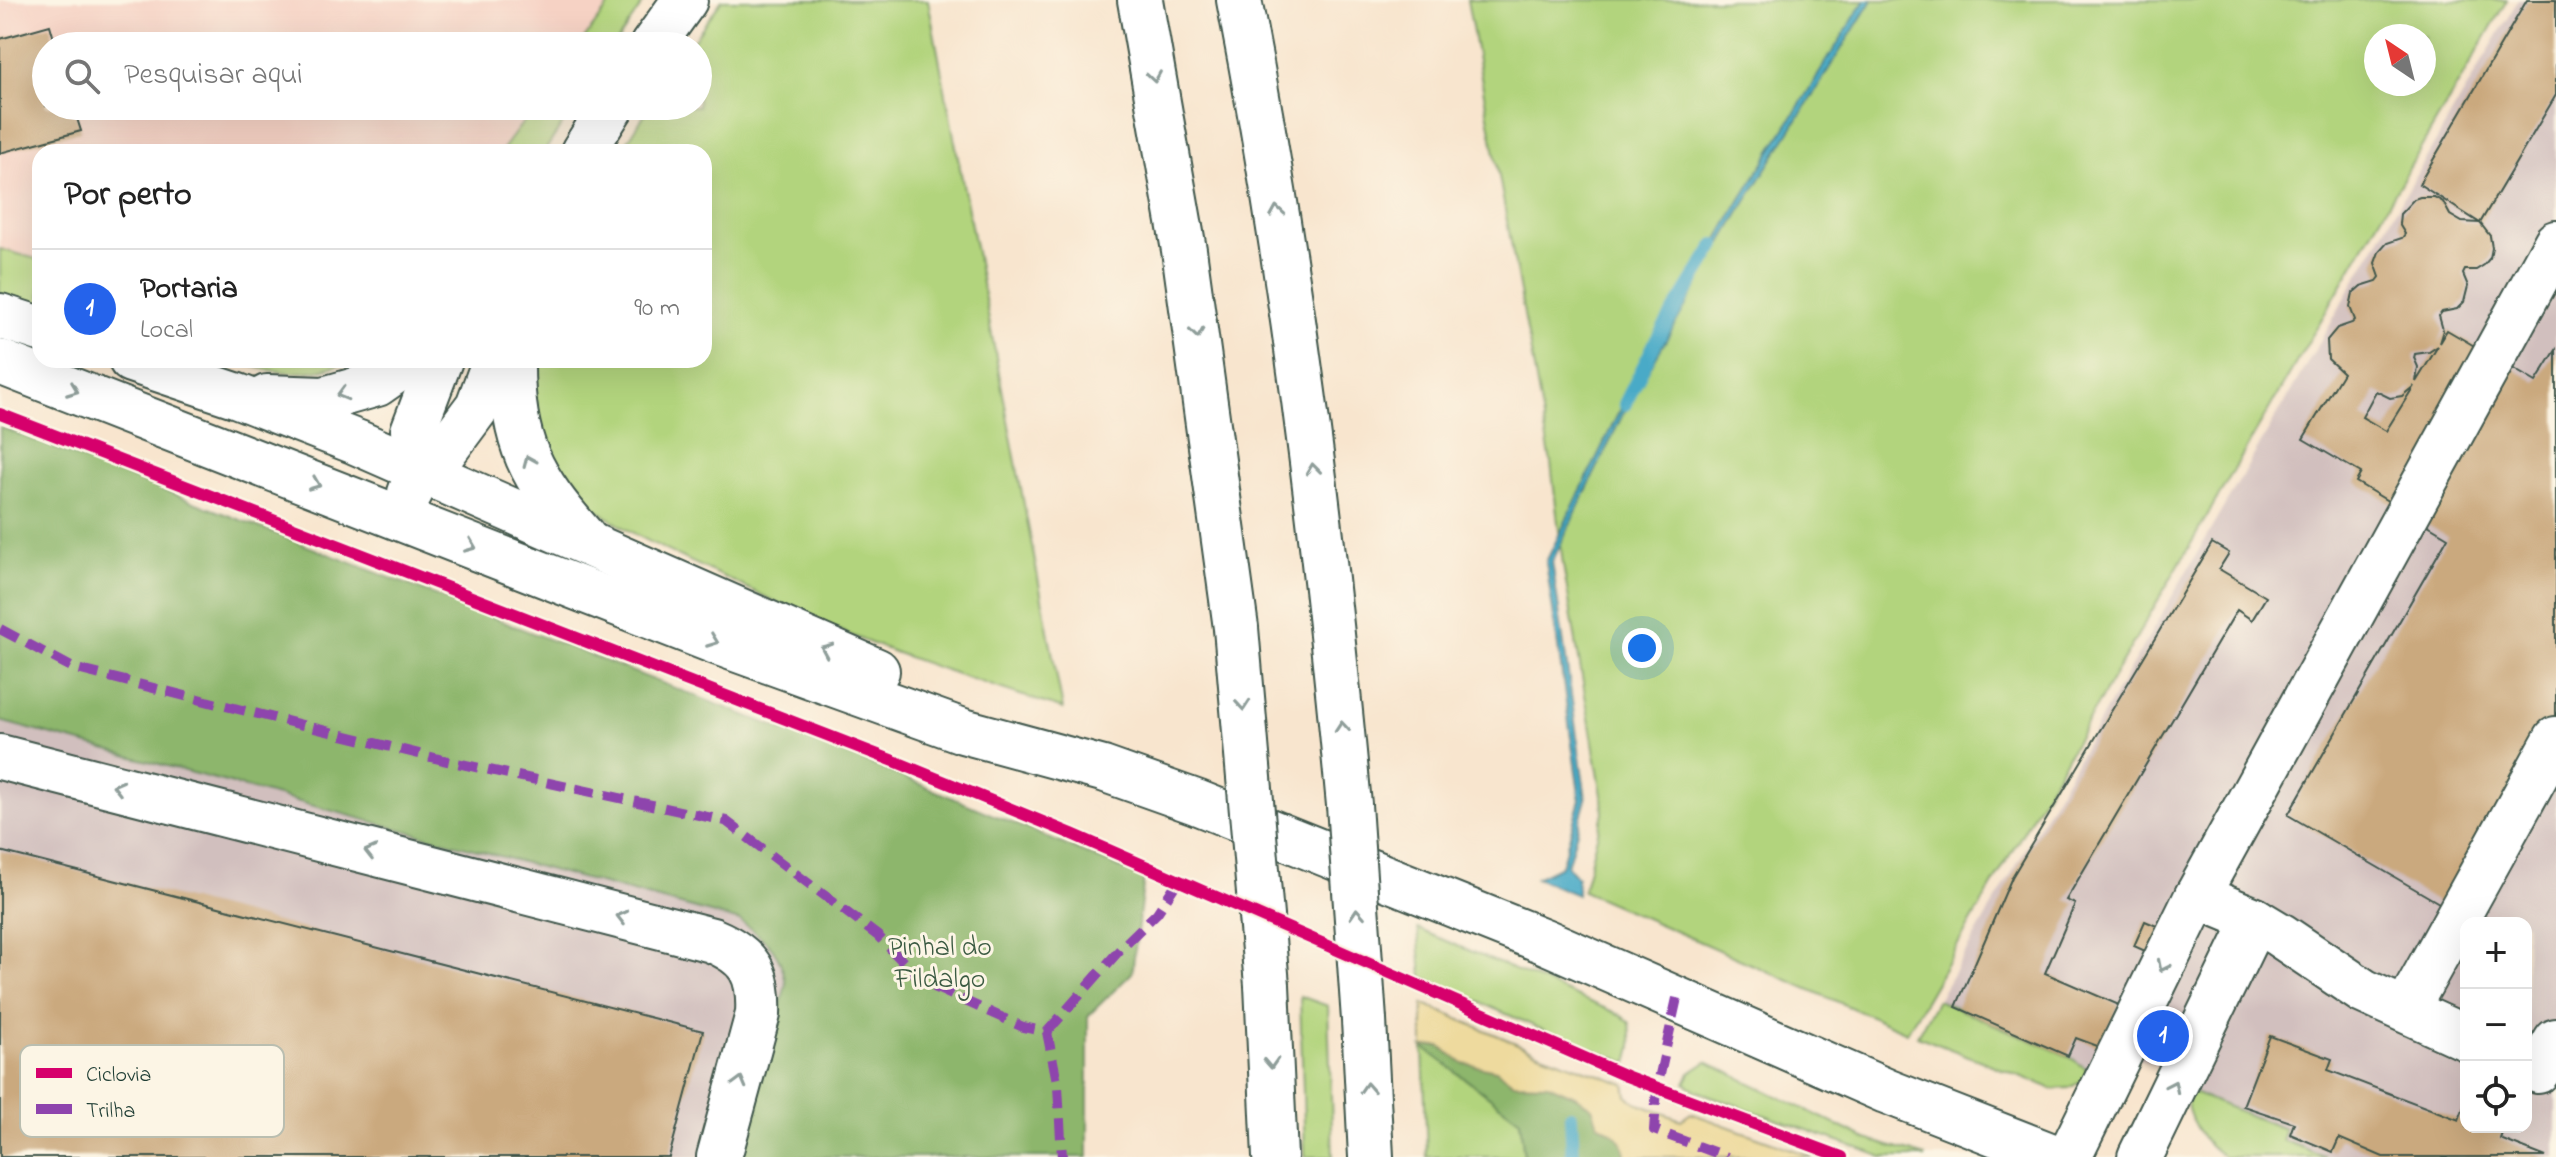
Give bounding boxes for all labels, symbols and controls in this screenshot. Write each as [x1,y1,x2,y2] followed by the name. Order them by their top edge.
[2364,24,2436,96] north arrow
[32,32,712,120] search box
[60,54,104,98] icon: search
[124,54,303,98] text: Pesquisar aqui
[1145,70,1162,84] one-way arrow
[64,171,192,221] text: Por perto
[1269,204,1286,218] one-way arrow
[140,268,238,312] text: Portaria
[86,290,94,328] text: 1
[634,290,680,328] text: 90 m
[140,312,193,350] text: Local
[1188,326,1205,340] one-way arrow
[65,380,79,397] one-way arrow
[335,384,349,401] one-way arrow
[523,455,539,469] one-way arrow
[1305,462,1322,475] one-way arrow
[307,475,321,491] one-way arrow
[463,536,477,553] one-way arrow
[1622,628,1662,668] your location
[706,631,720,648] one-way arrow
[820,643,834,659] one-way arrow
[1234,699,1251,712] one-way arrow
[1334,720,1351,733] one-way arrow
[112,780,126,797] one-way arrow
[364,845,378,862] one-way arrow
[1349,907,1366,920] one-way arrow
[615,910,629,927] one-way arrow
[2460,917,2532,1133] map controls
[2460,917,2532,989] button: +
[888,928,992,1001] park label: Pinhal do Fildalgo
[2157,958,2173,973] one-way arrow
[2460,989,2532,1061] button: −
[2137,1006,2189,1066] pin: 1
[20,1045,284,1137] legend
[1262,1057,1279,1070] one-way arrow
[86,1060,151,1092] text: Ciclovia
[2460,1061,2532,1133] button: locate
[730,1075,747,1089] one-way arrow
[2163,1080,2179,1095] one-way arrow
[1359,1081,1376,1094] one-way arrow
[86,1096,135,1128] text: Trilha

